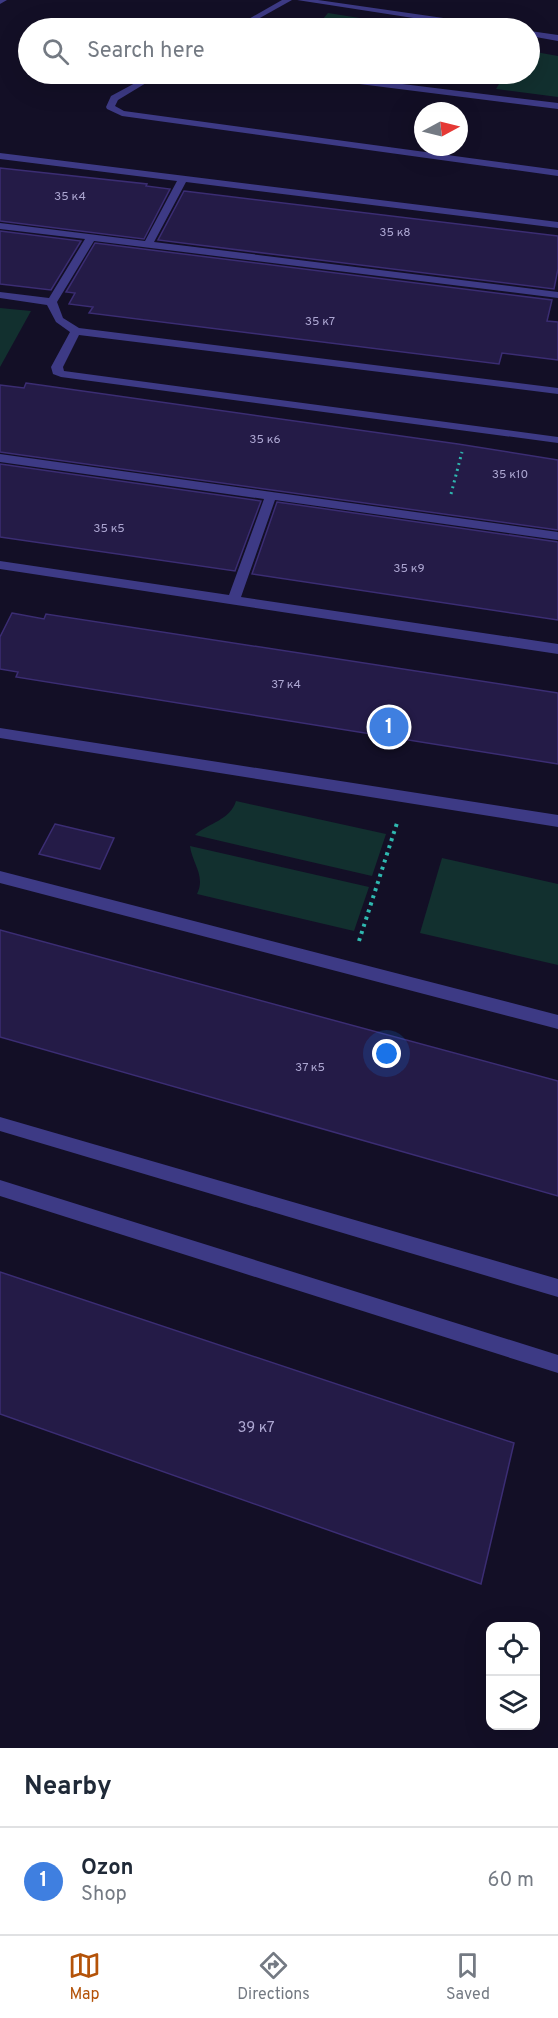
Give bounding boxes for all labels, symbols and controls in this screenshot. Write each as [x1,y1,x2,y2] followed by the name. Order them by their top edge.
[18,18,540,84] search box
[39,35,72,68] icon: search
[87,38,205,65] text: Search here
[414,102,468,156] north arrow
[54,189,86,205] house number: 35 к4
[379,225,411,241] house number: 35 к8
[305,314,335,330] house number: 35 к7
[249,432,281,448] house number: 35 к6
[492,467,528,483] house number: 35 к10
[93,521,125,537] house number: 35 к5
[393,561,425,577] house number: 35 к9
[271,677,301,693] house number: 37 к4
[370,704,408,750] pin: 1
[372,1039,401,1068] your location
[295,1060,325,1076] house number: 37 к5
[237,1419,275,1438] house number: 39 к7
[486,1622,540,1730] map controls
[486,1622,540,1676] button: locate
[486,1676,540,1730] button: layers
[24,1771,112,1804] text: Nearby
[81,1855,134,1882] text: Ozon
[40,1868,48,1894] text: 1
[488,1868,534,1894] text: 60 m
[81,1882,127,1908] text: Shop
[68,1949,101,2005] tab: Map
[237,1949,310,2005] tab: Directions
[446,1949,490,2005] tab: Saved

